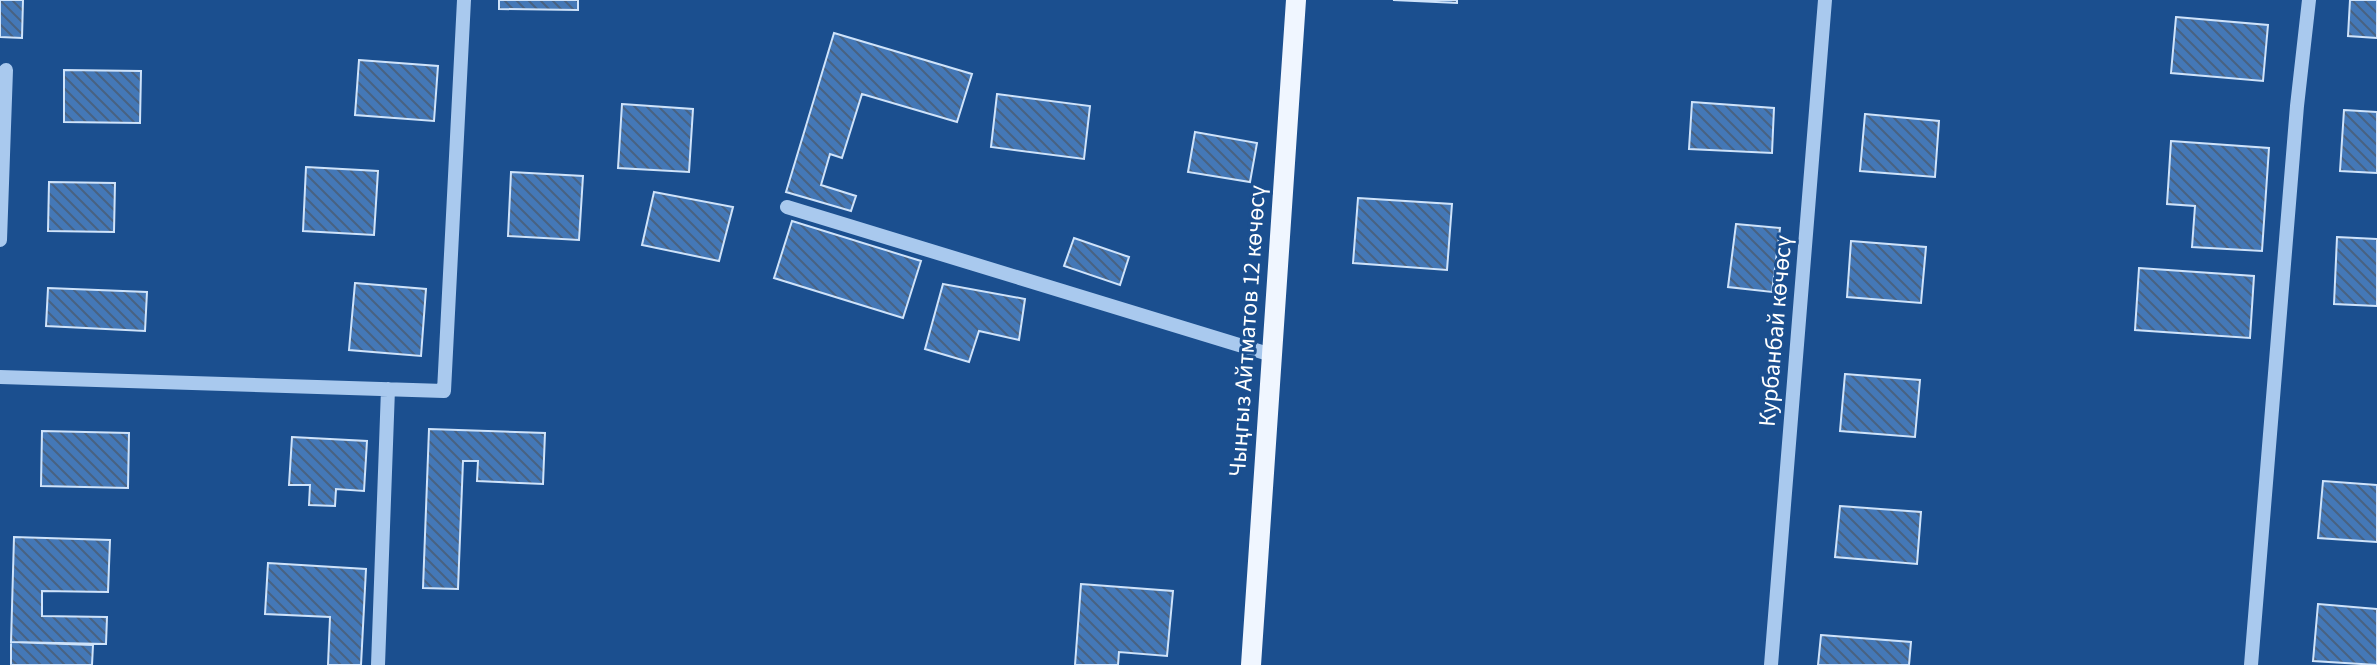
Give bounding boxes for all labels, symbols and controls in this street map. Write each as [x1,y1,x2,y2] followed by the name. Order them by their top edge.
[1220,184,1275,478] street label: Чыңгыз Айтматов 12 көчөсү
[1750,234,1801,428] street label: Курбанбай көчөсү

